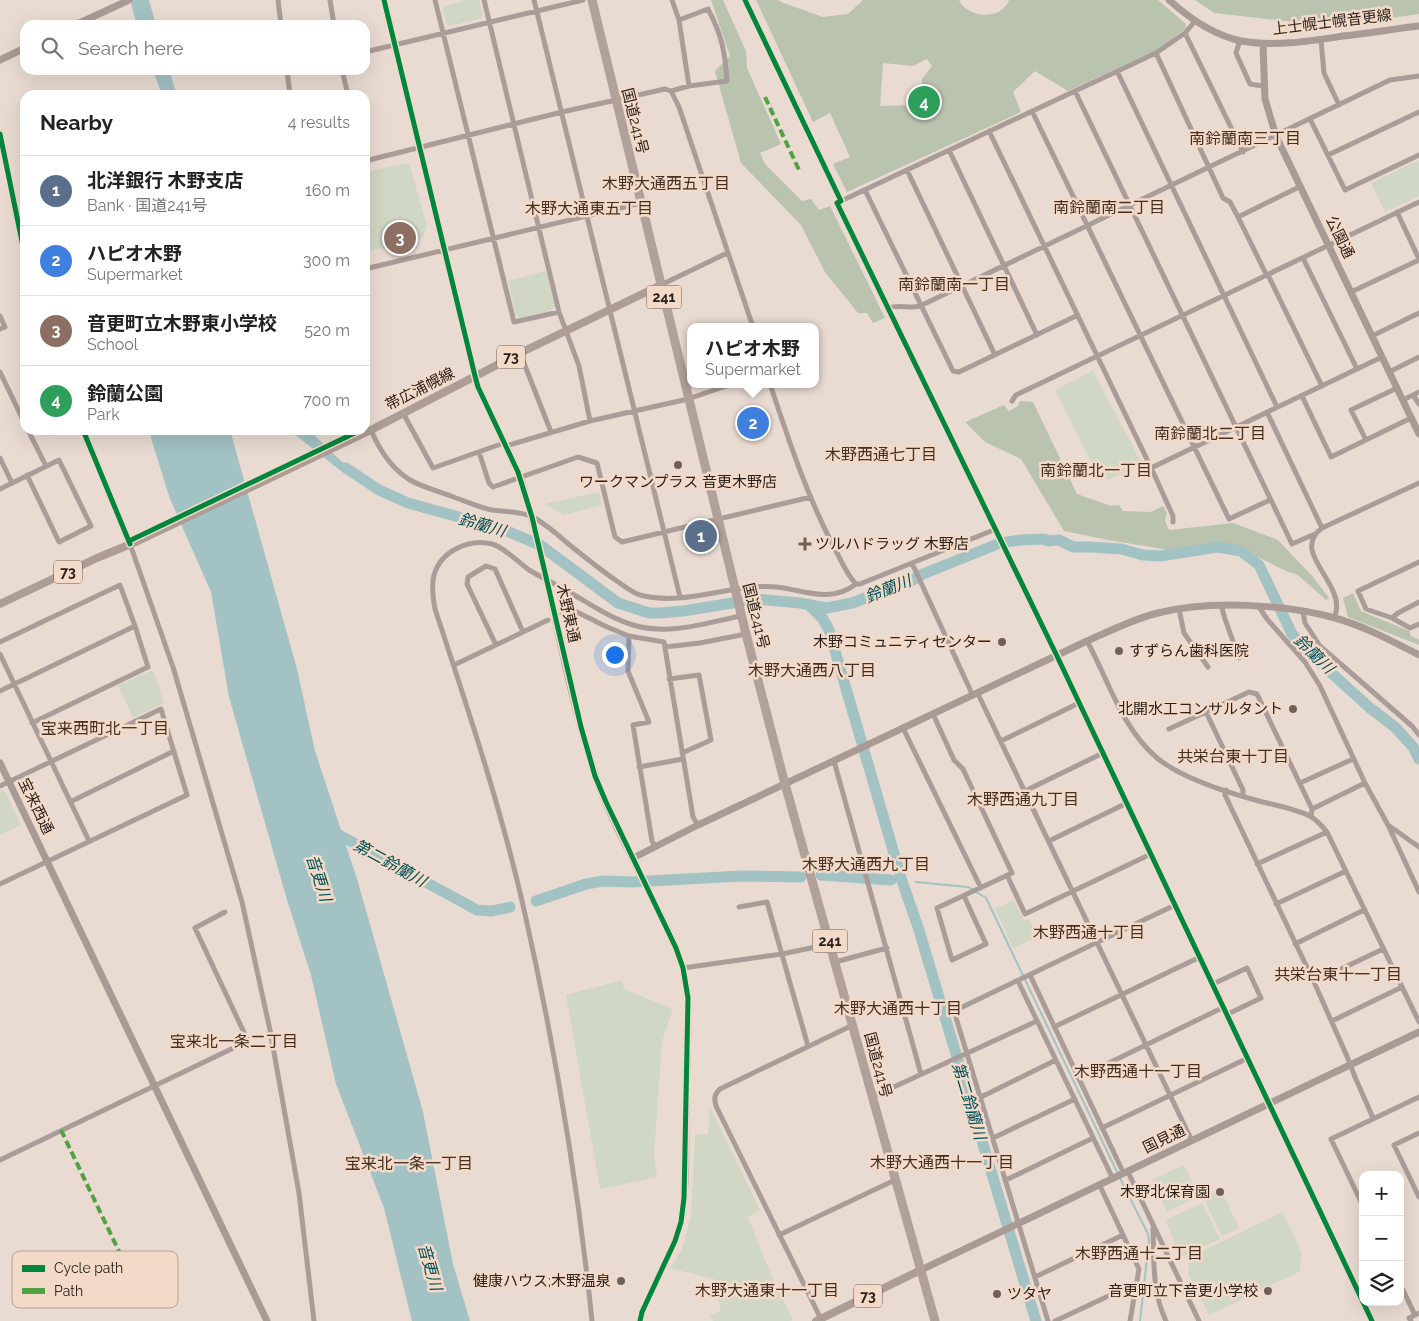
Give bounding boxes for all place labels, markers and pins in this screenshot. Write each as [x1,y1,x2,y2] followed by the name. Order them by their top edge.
[908,83,940,121] pin: 4
[384,219,416,257] pin: 3
[737,404,769,442] pin: 2
[672,459,684,471] marker: ワークマンプラス 音更木野店
[579,473,777,491] place label: ワークマンプラス 音更木野店
[685,517,717,555] pin: 1
[815,535,969,553] place label: ツルハドラッグ 木野店
[799,538,811,550] marker: ツルハドラッグ 木野店
[813,633,992,651] place label: 木野コミュニティセンター
[996,636,1008,648] marker: 木野コミュニティセンター
[1129,642,1249,660] place label: すずらん歯科医院
[1113,645,1125,657] marker: すずらん歯科医院
[1118,700,1283,718] place label: 北開水工コンサルタント
[1287,703,1299,715] marker: 北開水工コンサルタント
[1120,1183,1210,1201] place label: 木野北保育園
[1214,1186,1226,1198] marker: 木野北保育園
[473,1272,611,1290] place label: 健康ハウス;木野温泉
[615,1275,627,1287] marker: 健康ハウス;木野温泉
[1108,1282,1258,1300] place label: 音更町立下音更小学校
[1007,1285,1052,1303] place label: ツタヤ
[1262,1285,1274,1297] marker: 音更町立下音更小学校
[991,1288,1003,1300] marker: ツタヤ

